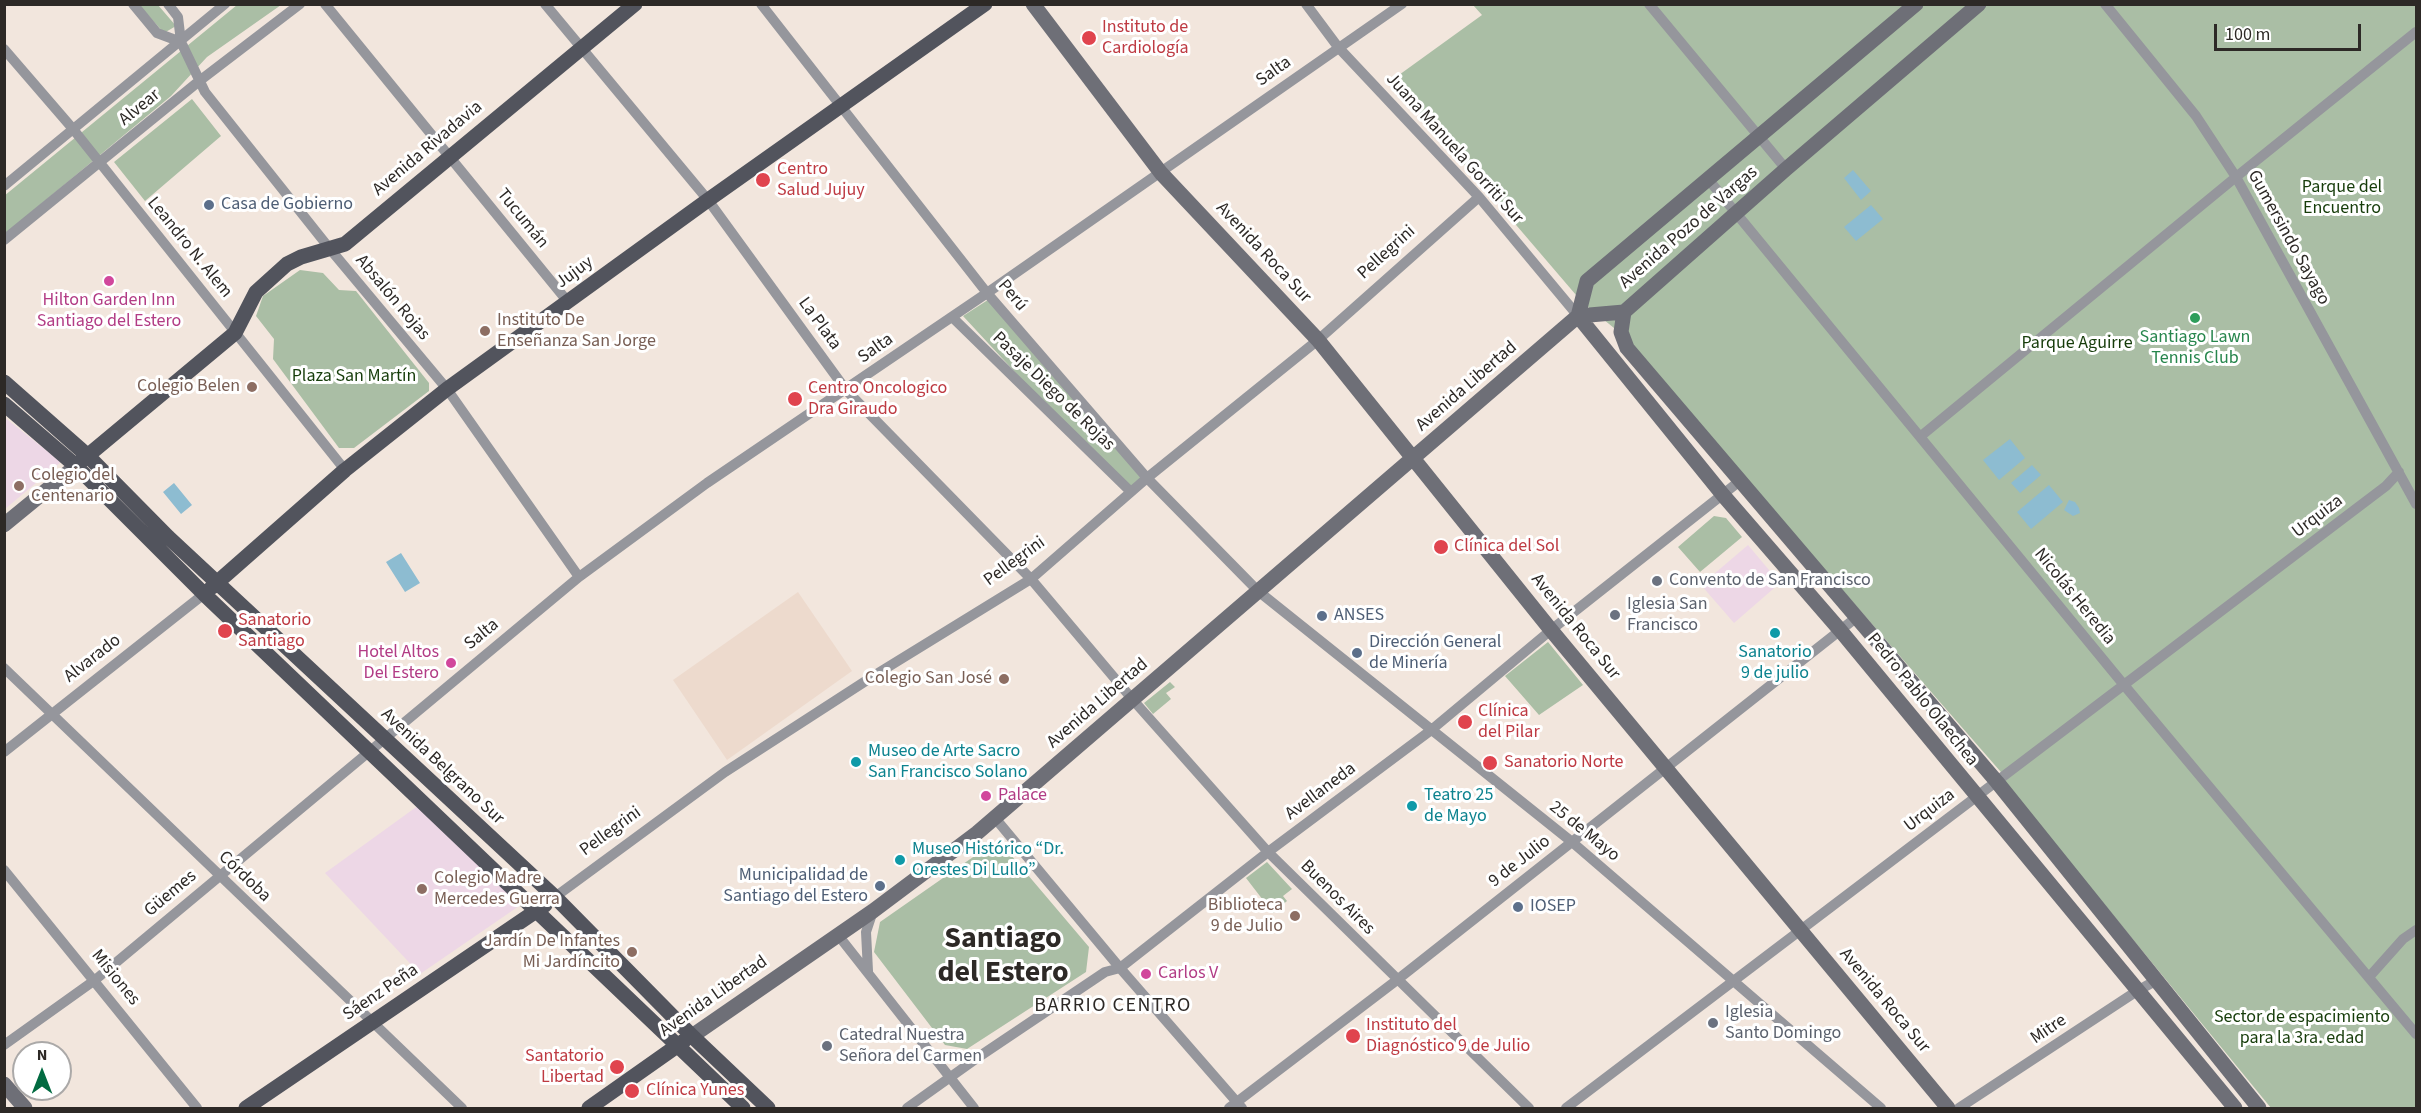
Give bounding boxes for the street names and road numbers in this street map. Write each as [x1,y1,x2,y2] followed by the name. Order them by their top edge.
[1252,52,1296,92] street label: Salta
[1381,69,1527,229] street label: Juana Manuela Gorriti Sur
[115,85,165,131] street label: Alvear
[369,97,487,201] street label: Avenida Rivadavia
[1616,162,1762,294] street label: Avenida Pozo de Vargas
[2242,167,2334,309] street label: Gumersindo Sayago
[491,185,553,253] street label: Tucumán
[142,193,236,303] street label: Leandro N. Alem
[1211,198,1315,308] street label: Avenida Roca Sur
[1354,221,1420,285] street label: Pellegrini
[350,251,434,345] street label: Absalón Rojas
[552,252,598,294] street label: Jujuy
[993,276,1031,316] street label: Perú
[793,293,845,355] street label: La Plata
[987,328,1119,456] street label: Pasaje Diego de Rojas
[854,329,898,369] street label: Salta
[1412,337,1522,437] street label: Avenida Libertad
[2288,491,2348,543] street label: Urquiza
[980,533,1050,591] street label: Pellegrini
[2029,545,2119,649] street label: Nicolás Heredia
[1526,570,1624,684] street label: Avenida Roca Sur
[460,615,504,655] street label: Salta
[1862,629,1982,771] street label: Pedro Pablo Olaechea
[60,630,126,688] street label: Alvarado
[1043,654,1153,754] street label: Avenida Libertad
[376,704,508,830] street label: Avenida Belgrano Sur
[1281,758,1361,826] street label: Avellaneda
[1900,785,1960,837] street label: Urquiza
[1544,797,1624,867] street label: 25 de Mayo
[576,803,646,861] street label: Pellegrini
[1485,831,1555,893] street label: 9 de Julio
[213,847,275,907] street label: Córdoba
[1295,856,1379,940] street label: Buenos Aires
[141,866,201,922] street label: Güemes
[1834,944,1934,1058] street label: Avenida Roca Sur
[86,946,144,1010] street label: Misiones
[656,952,772,1042] street label: Avenida Libertad
[339,960,423,1026] street label: Sáenz Peña
[2027,1010,2071,1050] street label: Mitre

